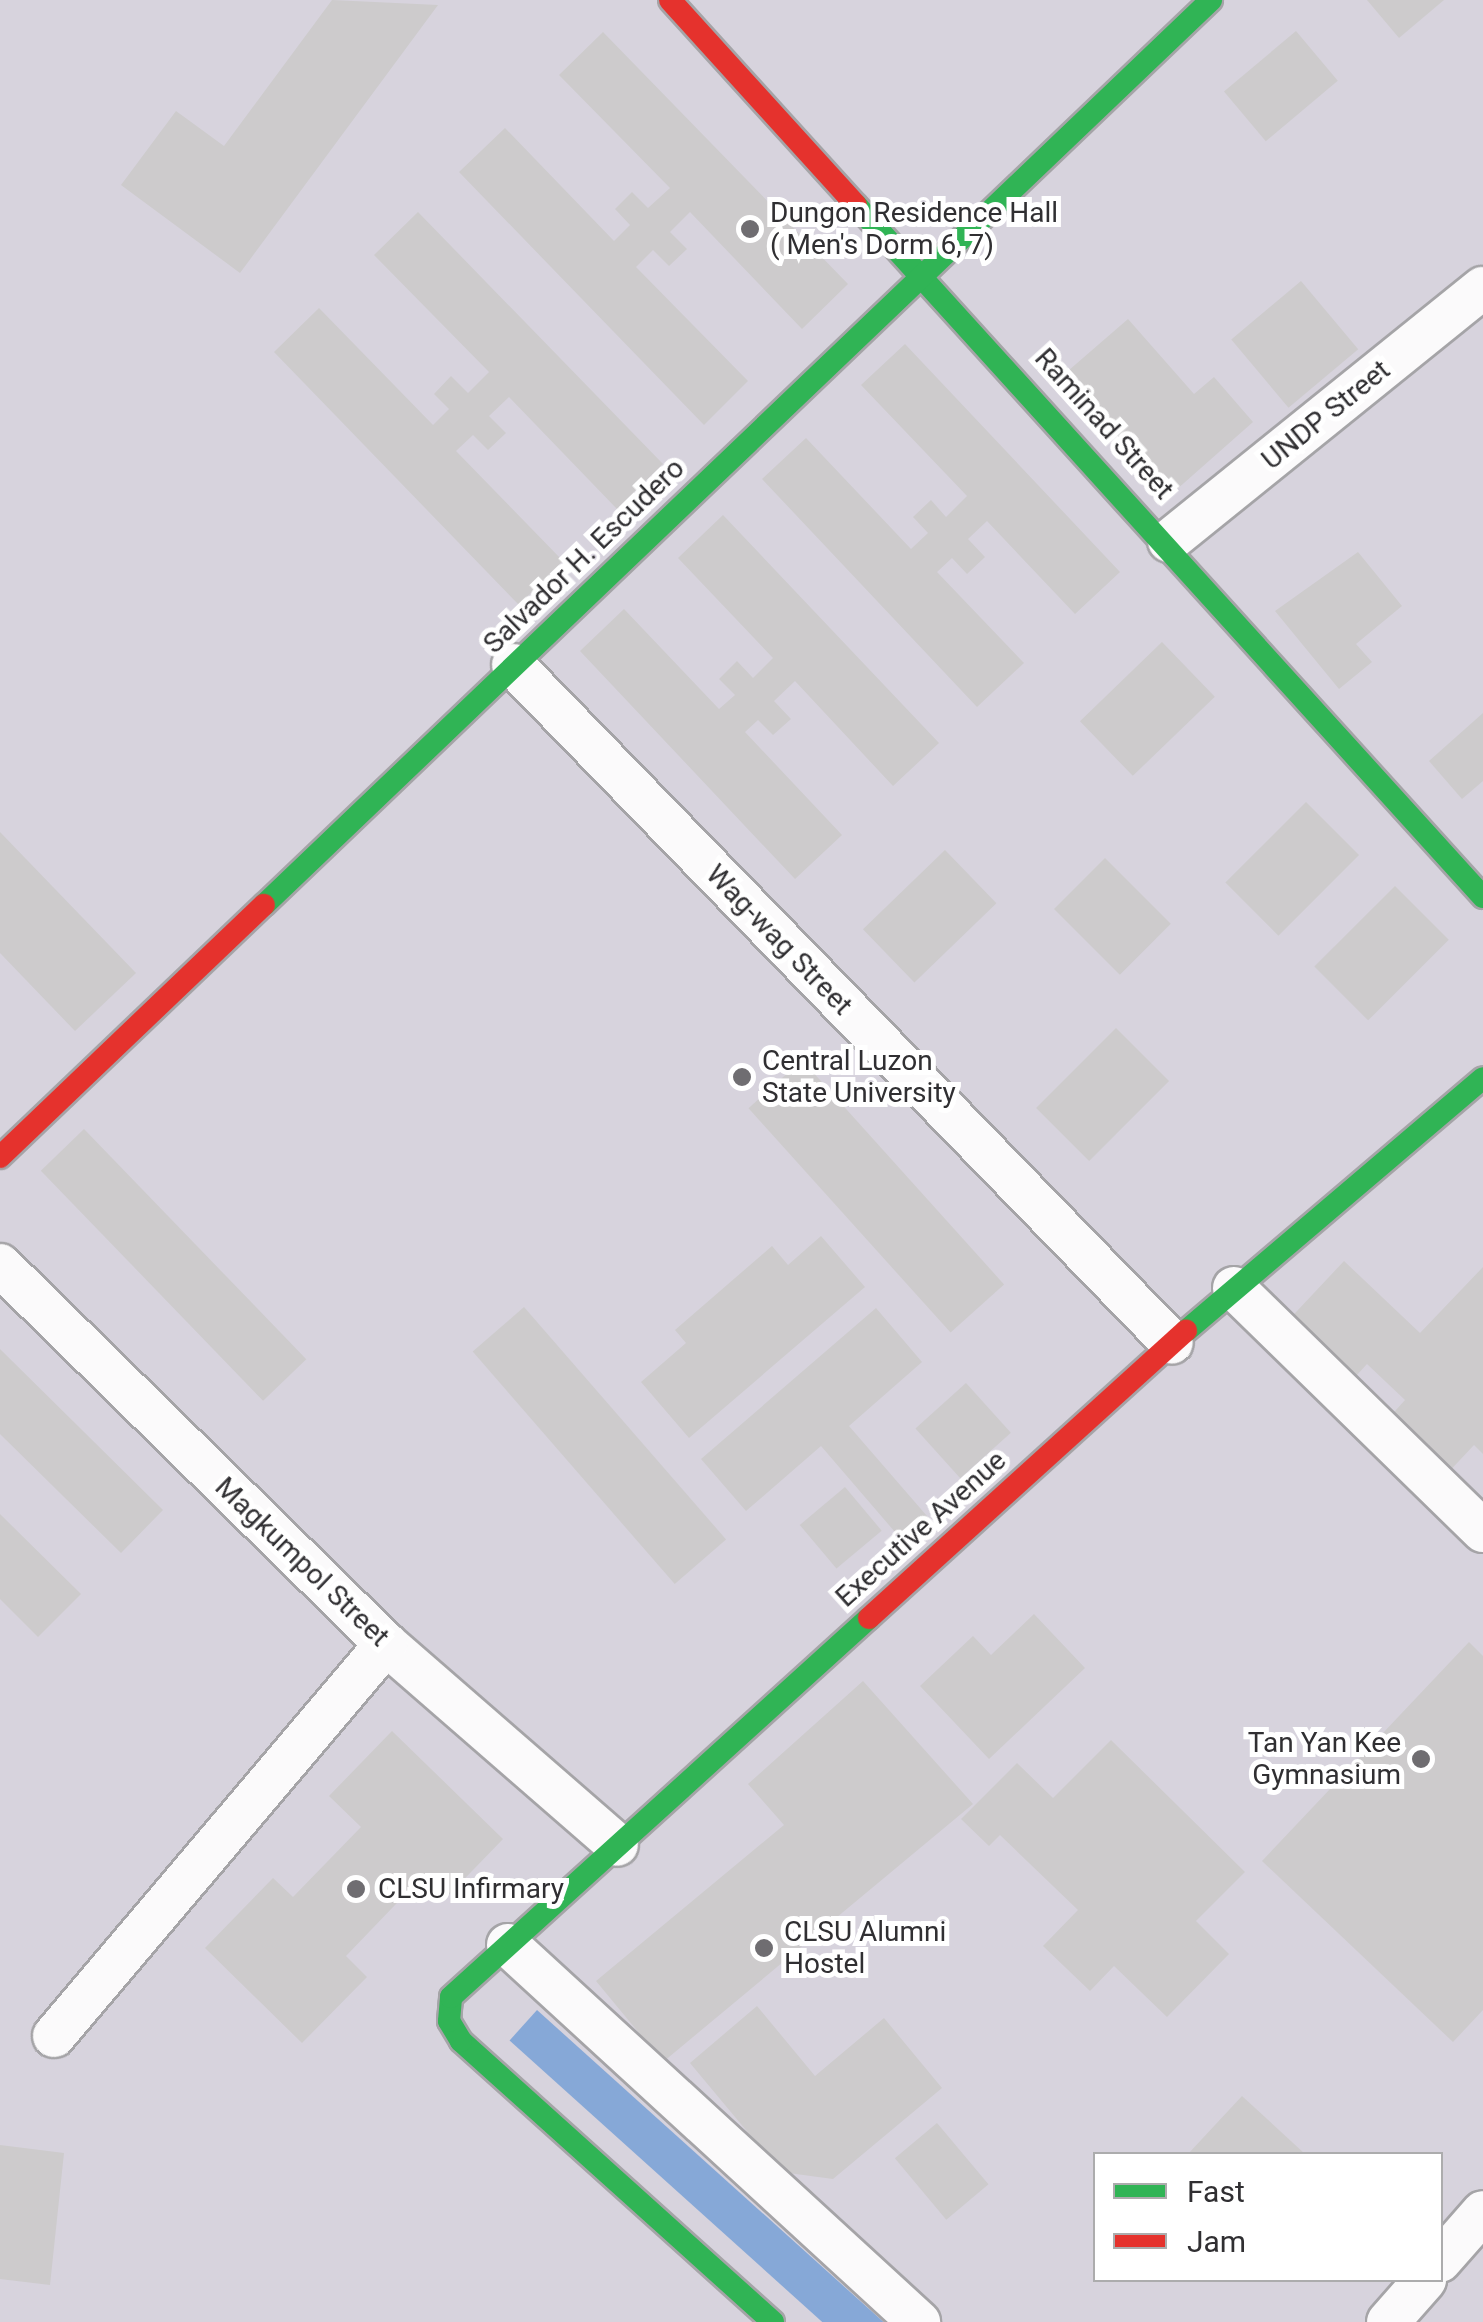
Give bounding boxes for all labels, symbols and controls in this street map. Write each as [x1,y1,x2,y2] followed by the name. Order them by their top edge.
[770,196,1058,262] place label: Dungon Residence Hall ( Men's Dorm 6, 7)
[739,218,761,240] marker: Dungon Residence Hall ( Men's Dorm 6, 7)
[1028,342,1180,506] street label: Raminad Street
[1255,353,1397,477] street label: UNDP Street
[477,452,691,660] street label: Salvador H. Escudero
[699,858,859,1022] street label: Wag-wag Street
[762,1044,956,1110] place label: Central Luzon State University
[731,1066,753,1088] marker: Central Luzon State University
[829,1444,1013,1614] street label: Executive Avenue
[208,1470,396,1654] street label: Magkumpol Street
[1248,1726,1401,1792] place label: Tan Yan Kee Gymnasium
[1410,1748,1432,1770] marker: Tan Yan Kee Gymnasium
[378,1872,564,1906] place label: CLSU Infirmary
[343,1876,369,1902] marker: CLSU Infirmary
[784,1915,946,1981] place label: CLSU Alumni Hostel
[753,1937,775,1959] marker: CLSU Alumni Hostel
[1093,2152,1443,2282] legend
[1187,2174,1245,2209] text: Fast
[1187,2224,1246,2259] text: Jam

